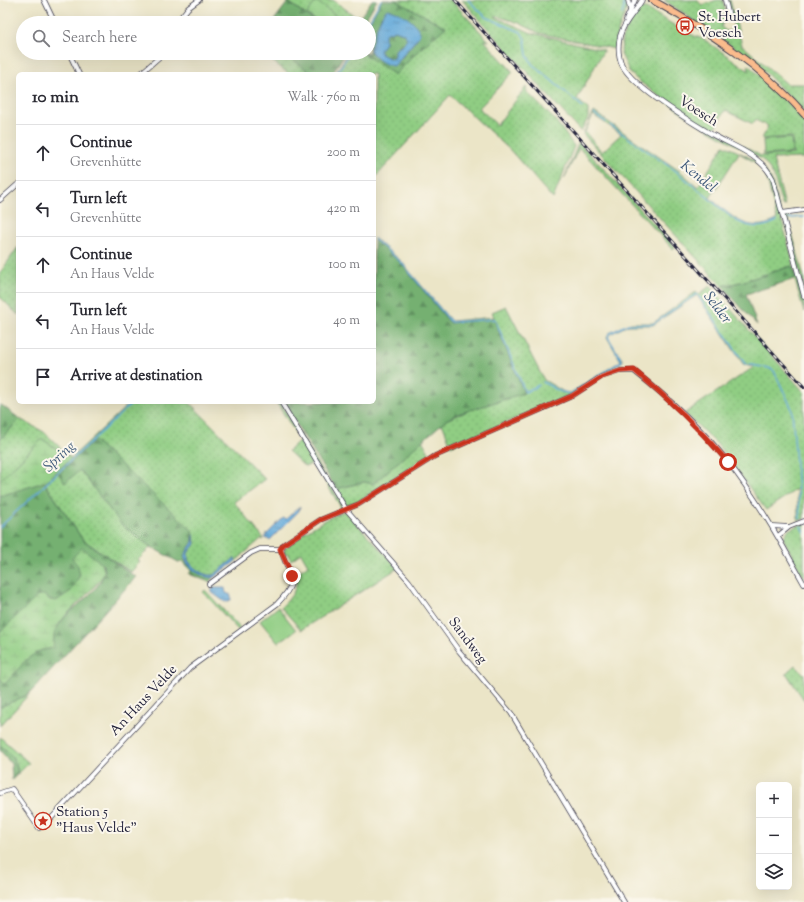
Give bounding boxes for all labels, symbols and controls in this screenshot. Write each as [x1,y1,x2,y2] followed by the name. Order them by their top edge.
[698,8,761,44] place label: St. Hubert Voesch
[16,16,376,60] search box
[675,16,695,36] bus stop icon: St. Hubert Voesch
[30,27,52,49] icon: search
[62,28,137,49] text: Search here
[32,86,79,110] text: 10 min
[287,89,360,107] text: Walk · 760 m
[674,92,722,132] street label: Voesch
[70,133,132,154] text: Continue
[32,142,54,164] icon: ahead
[327,144,360,162] text: 200 m
[70,154,141,172] text: Grevenhütte
[675,156,721,198] water label: Kendel
[70,189,127,210] text: Turn left
[32,198,54,220] icon: left
[327,200,360,218] text: 420 m
[70,210,141,228] text: Grevenhütte
[70,245,132,266] text: Continue
[32,254,54,276] icon: ahead
[328,256,360,274] text: 100 m
[70,266,154,284] text: An Haus Velde
[698,287,737,329] water label: Selder
[70,301,127,322] text: Turn left
[32,310,54,332] icon: left
[333,312,360,330] text: 40 m
[70,322,154,340] text: An Haus Velde
[32,366,54,388] icon: arrive
[70,366,203,387] text: Arrive at destination
[39,436,81,478] water label: Spring
[719,453,737,471] route start
[283,567,301,585] route end
[443,613,491,669] street label: Sandweg
[106,661,182,741] street label: An Haus Velde
[756,782,792,890] map controls
[756,782,792,818] button: +
[56,803,137,839] place label: Station 5 "Haus Velde"
[33,811,53,831] place icon: Station 5 "Haus Velde"
[756,818,792,854] button: −
[756,854,792,890] button: layers

